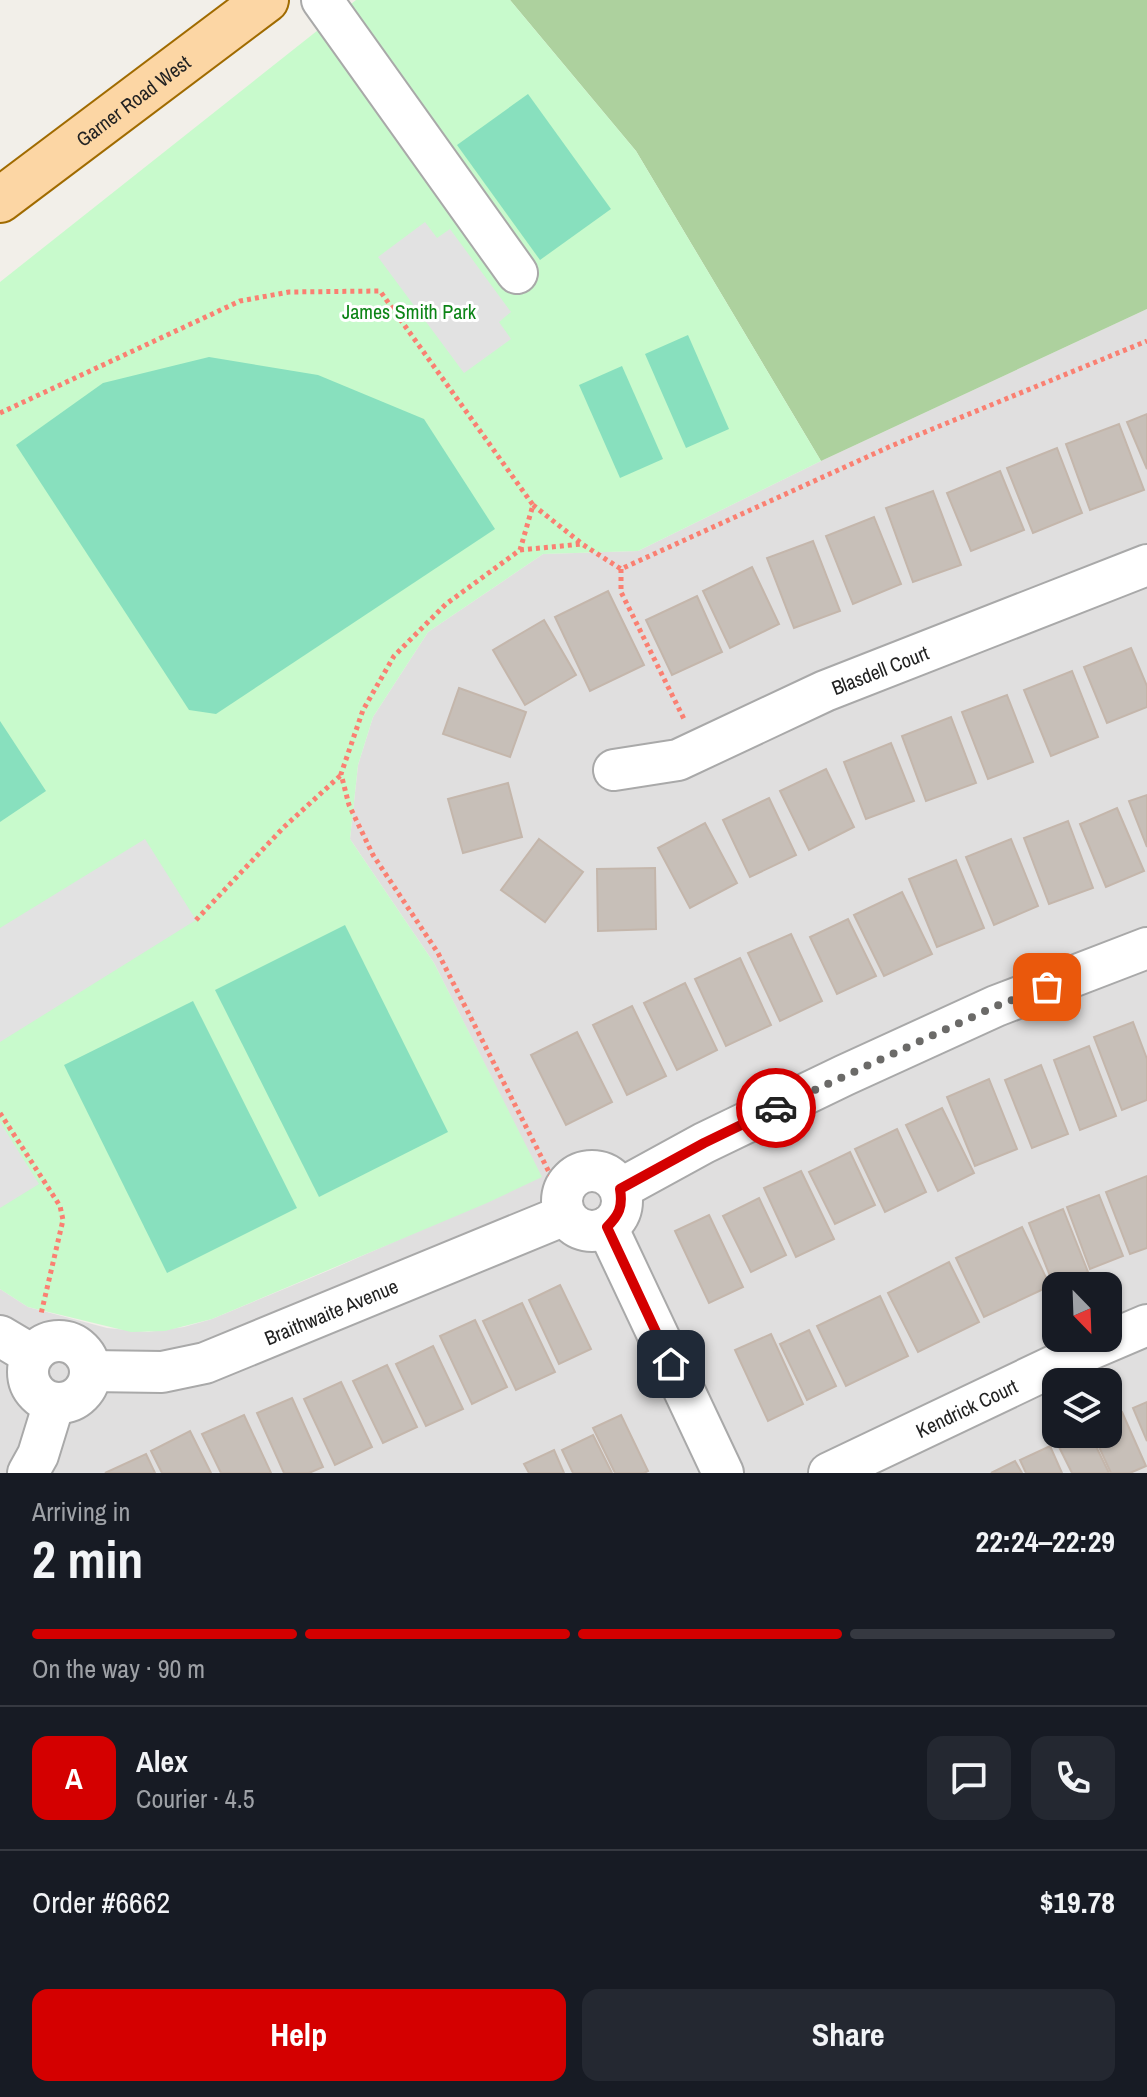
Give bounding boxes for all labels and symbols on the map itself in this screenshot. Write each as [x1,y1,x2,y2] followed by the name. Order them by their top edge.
[70,48,196,152] street label: Garner Road West
[342,298,477,325] park label: James Smith Park
[827,638,933,701] street label: Blasdell Court
[1013,953,1081,1021] pin
[736,1068,816,1148] courier
[260,1272,402,1351] street label: Braithwaite Avenue
[1042,1272,1122,1352] north arrow
[637,1330,705,1398] pin
[911,1372,1022,1443] street label: Kendrick Court

